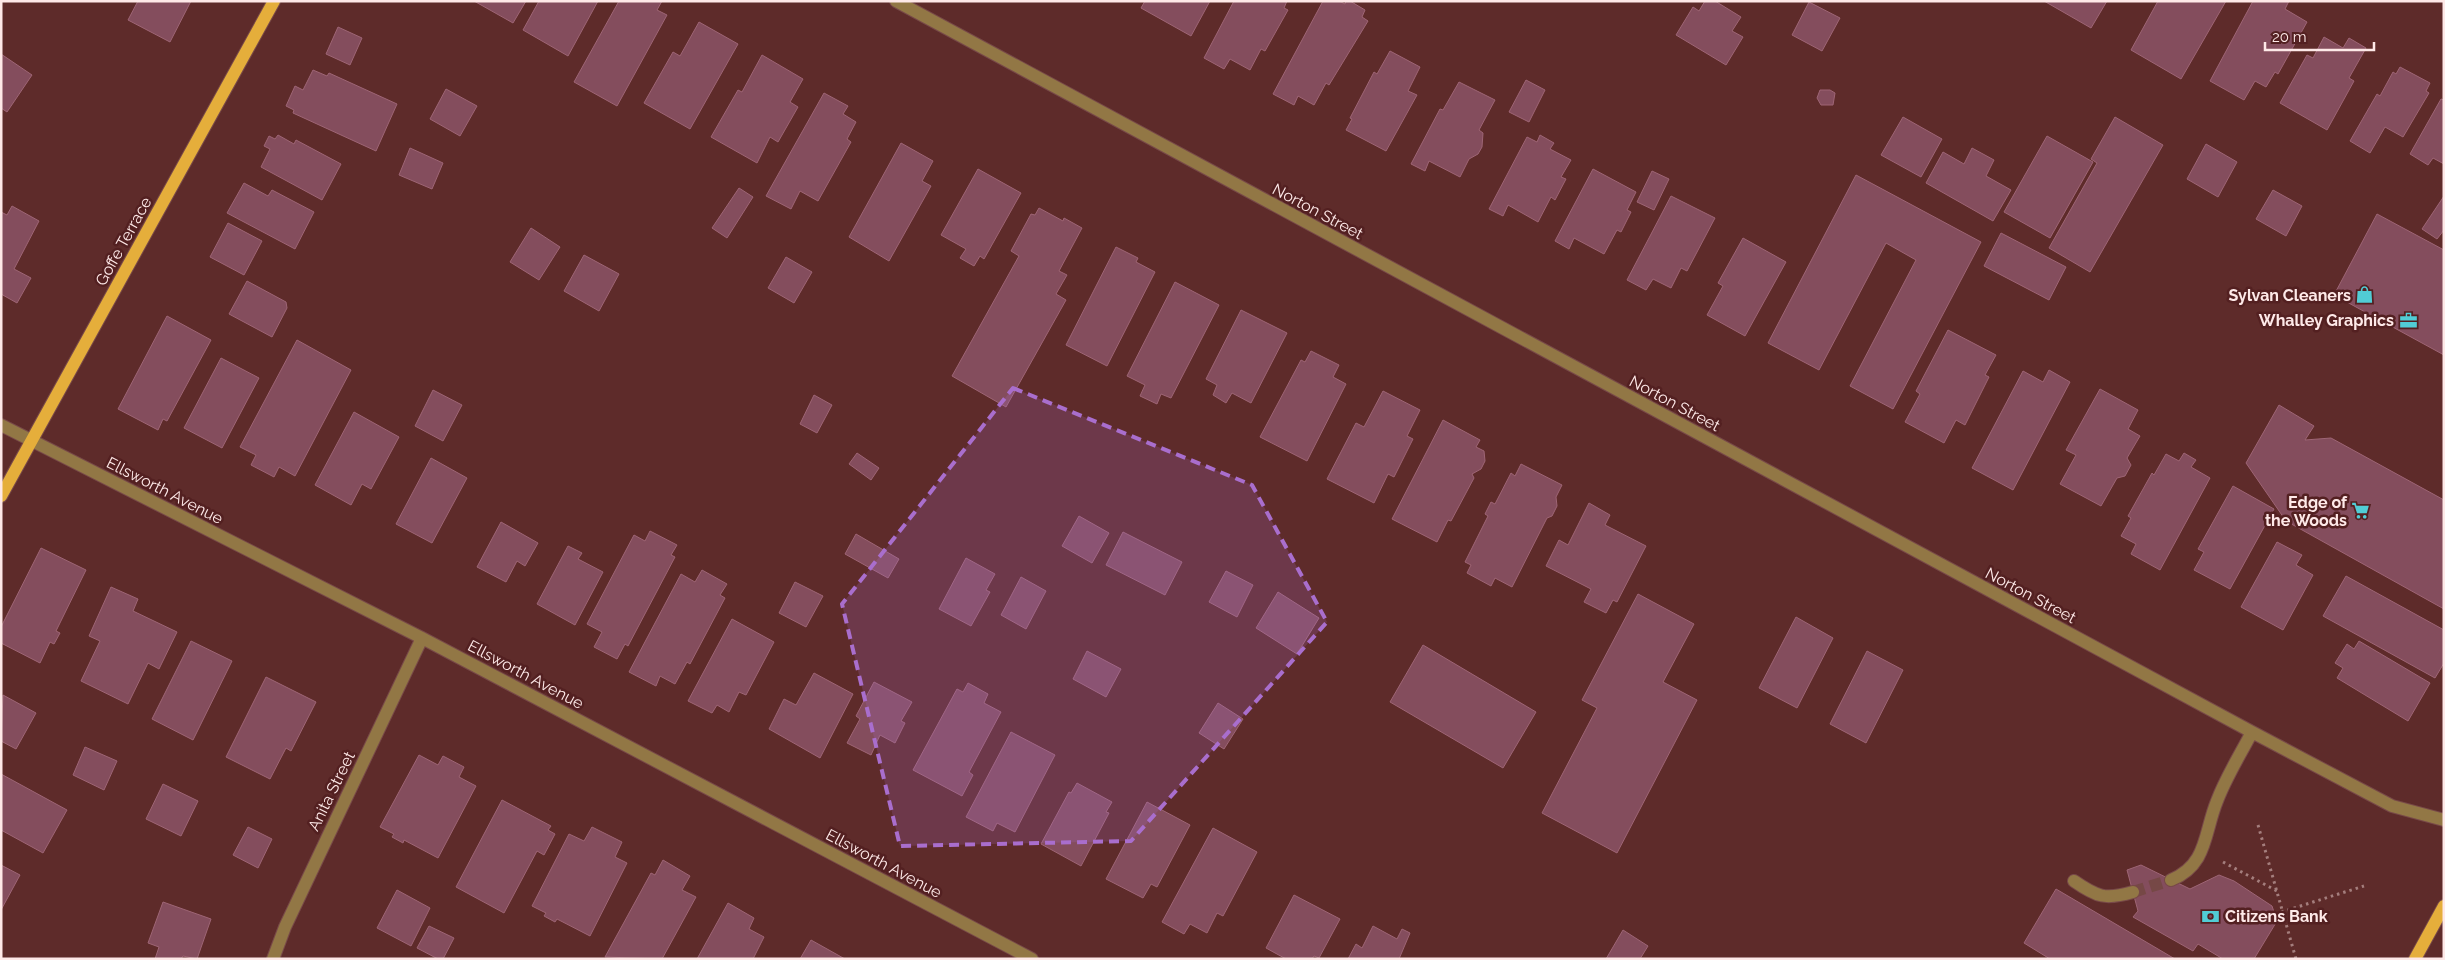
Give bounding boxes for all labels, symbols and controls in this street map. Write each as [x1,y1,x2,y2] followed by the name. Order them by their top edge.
[2265,20,2374,52] scale bar
[2272,28,2307,46] text: 20 m
[1269,180,1367,244] street label: Norton Street
[91,194,156,289] street label: Goffe Terrace
[2355,285,2375,305] shop icon: Sylvan Cleaners
[2229,286,2351,305] place label: Sylvan Cleaners
[2398,310,2418,330] office icon: Whalley Graphics
[2259,311,2394,330] place label: Whalley Graphics
[1626,372,1724,436] street label: Norton Street
[103,453,226,528] street label: Ellsworth Avenue
[2265,493,2348,530] place label: Edge of the Woods
[2351,501,2371,521] supermarket icon: Edge of the Woods
[1982,564,2080,628] street label: Norton Street
[465,636,587,713] street label: Ellsworth Avenue
[304,748,359,834] street label: Anita Street
[823,825,945,902] street label: Ellsworth Avenue
[2201,906,2221,926] bank icon: Citizens Bank
[2225,907,2328,926] place label: Citizens Bank

